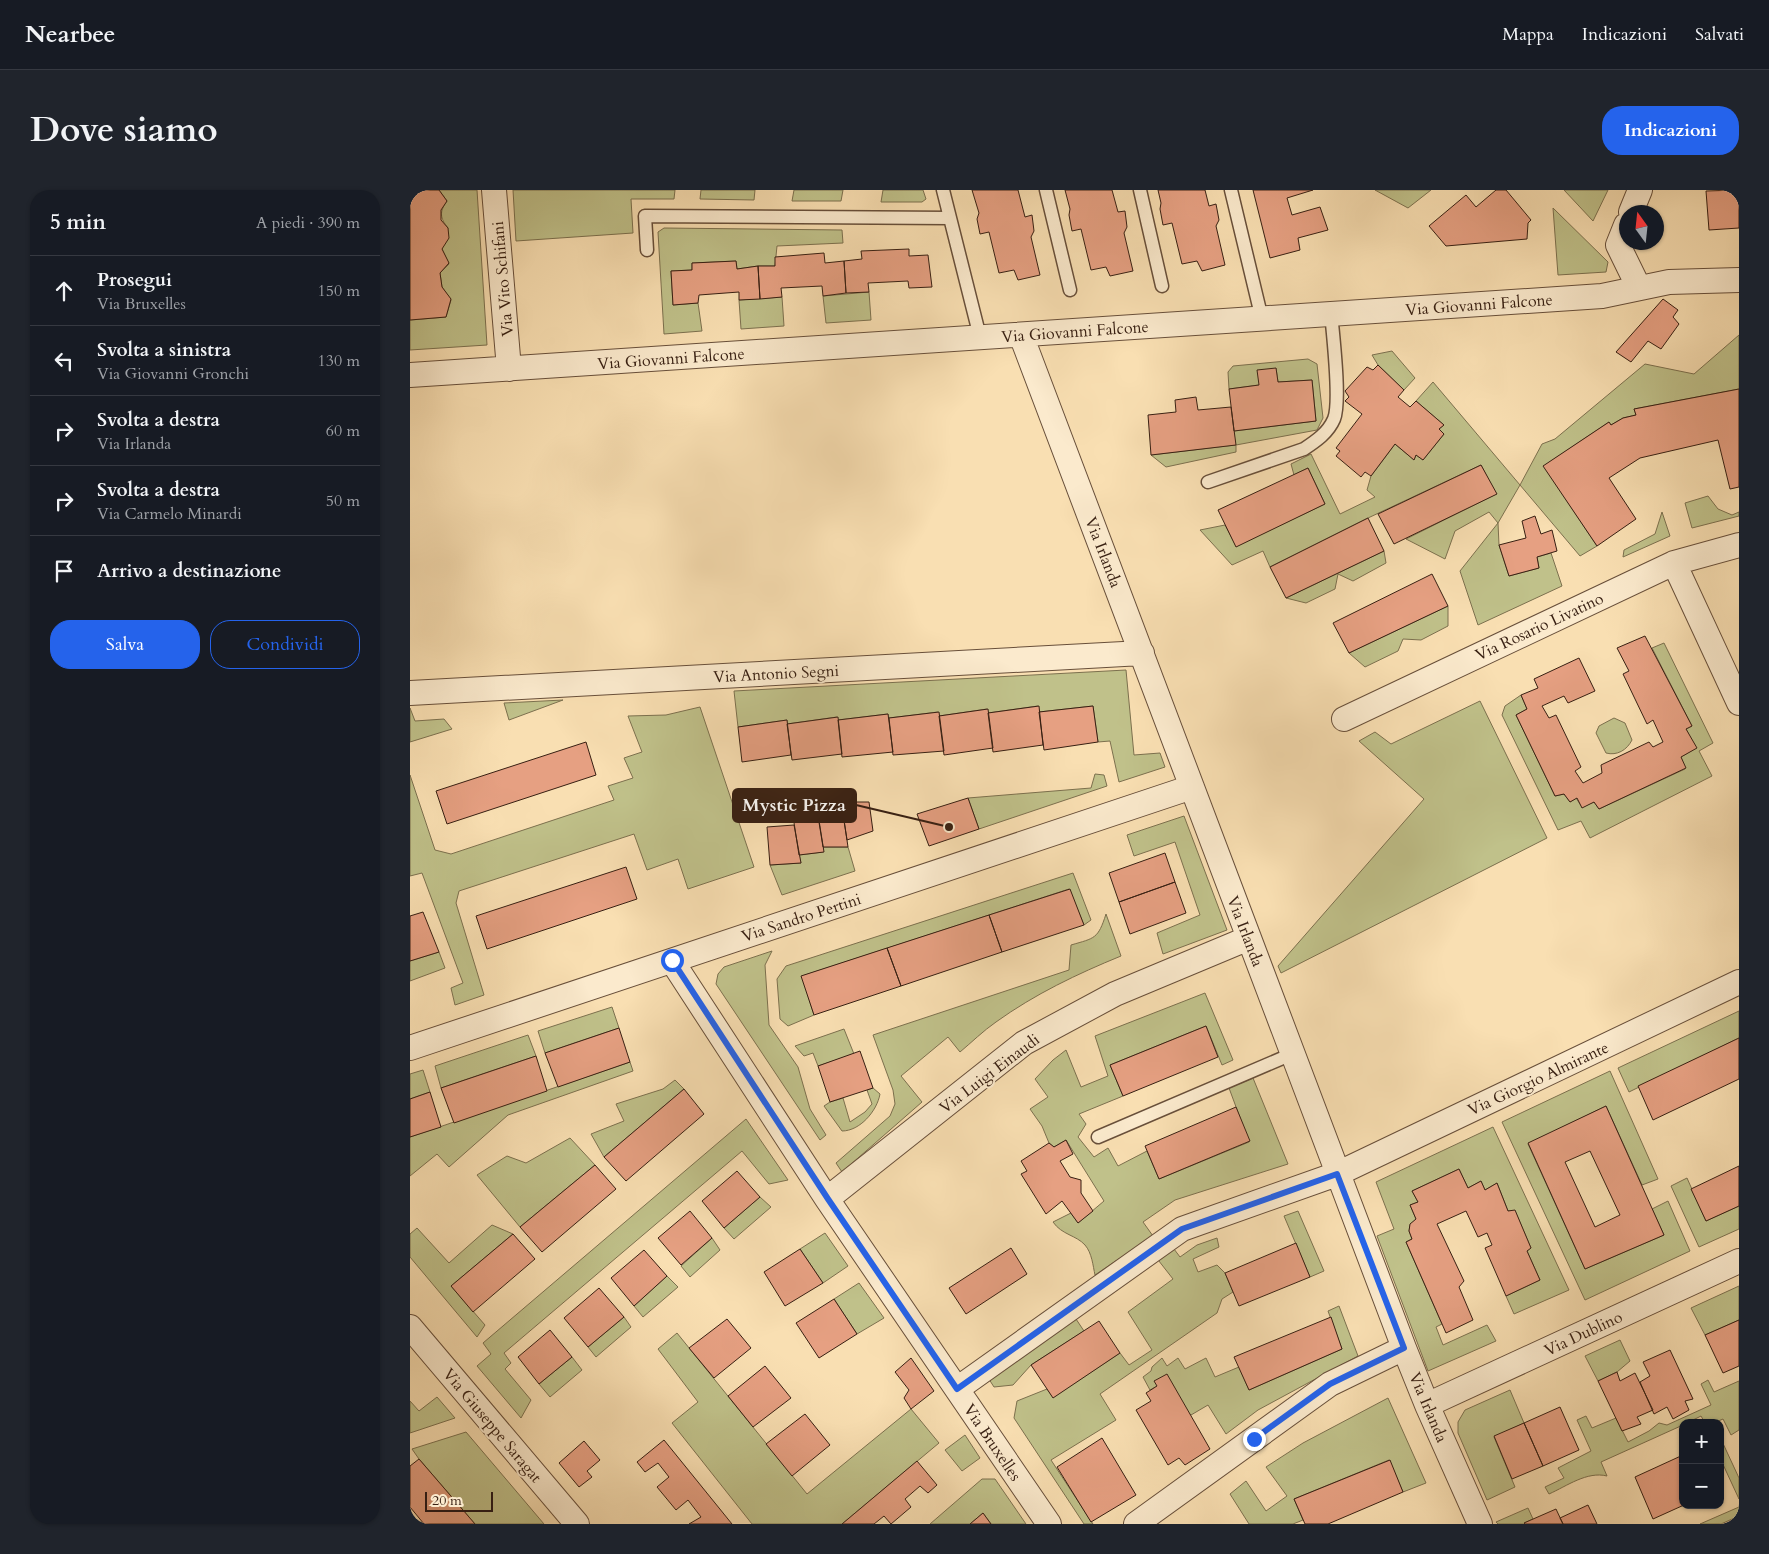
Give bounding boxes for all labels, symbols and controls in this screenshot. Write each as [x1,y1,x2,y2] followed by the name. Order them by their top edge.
[25,18,115,51] text: Nearbee
[1502,22,1554,47] text: Mappa
[1582,22,1667,47] text: Indicazioni
[1695,22,1744,47] text: Salvati
[30,106,218,154] text: Dove siamo
[1602,106,1739,155] button: Indicazioni
[1619,205,1664,250] north arrow
[50,208,106,237] text: 5 min
[256,212,360,234] text: A piedi · 390 m
[487,220,519,338] street label: Via Vito Schifani
[97,267,172,293] text: Prosegui
[50,277,78,305] icon: ahead
[318,280,360,302] text: 150 m
[1405,289,1554,321] street label: Via Giovanni Falcone
[97,293,186,315] text: Via Bruxelles
[1001,316,1150,348] street label: Via Giovanni Falcone
[97,337,231,363] text: Svolta a sinistra
[597,343,746,375] street label: Via Giovanni Falcone
[50,347,78,375] icon: left
[318,350,360,372] text: 130 m
[97,363,249,385] text: Via Giovanni Gronchi
[97,407,220,433] text: Svolta a destra
[50,417,78,445] icon: right
[326,420,360,442] text: 60 m
[97,433,171,455] text: Via Irlanda
[97,477,220,503] text: Svolta a destra
[50,487,78,515] icon: right
[326,490,360,512] text: 50 m
[97,503,242,525] text: Via Carmelo Minardi
[1079,514,1127,591] street label: Via Irlanda
[50,557,78,585] icon: arrive
[97,558,281,584] text: Arrivo a destinazione
[1472,587,1607,666] street label: Via Rosario Livatino
[50,620,200,669] button: Salva
[210,620,360,669] button: Condividi
[713,660,840,688] street label: Via Antonio Segni
[733,789,856,822] callout: Mystic Pizza
[742,793,846,818] text: Mystic Pizza
[739,888,864,948] street label: Via Sandro Pertini
[1221,893,1269,970] street label: Via Irlanda
[661,949,684,972] route start
[935,1028,1045,1119] street label: Via Luigi Einaudi
[1464,1037,1612,1121] street label: Via Giorgio Almirante
[1541,1306,1627,1362] street label: Via Dublino
[438,1364,547,1488] street label: Via Giuseppe Saragat
[1403,1369,1453,1446] street label: Via Irlanda
[958,1400,1026,1486] street label: Via Bruxelles
[1679,1419,1724,1509] map controls
[1679,1419,1724,1464] button: +
[1243,1428,1266,1451] route end
[1679,1464,1724,1509] button: −
[425,1489,492,1512] scale bar
[432,1491,462,1510] text: 20 m

